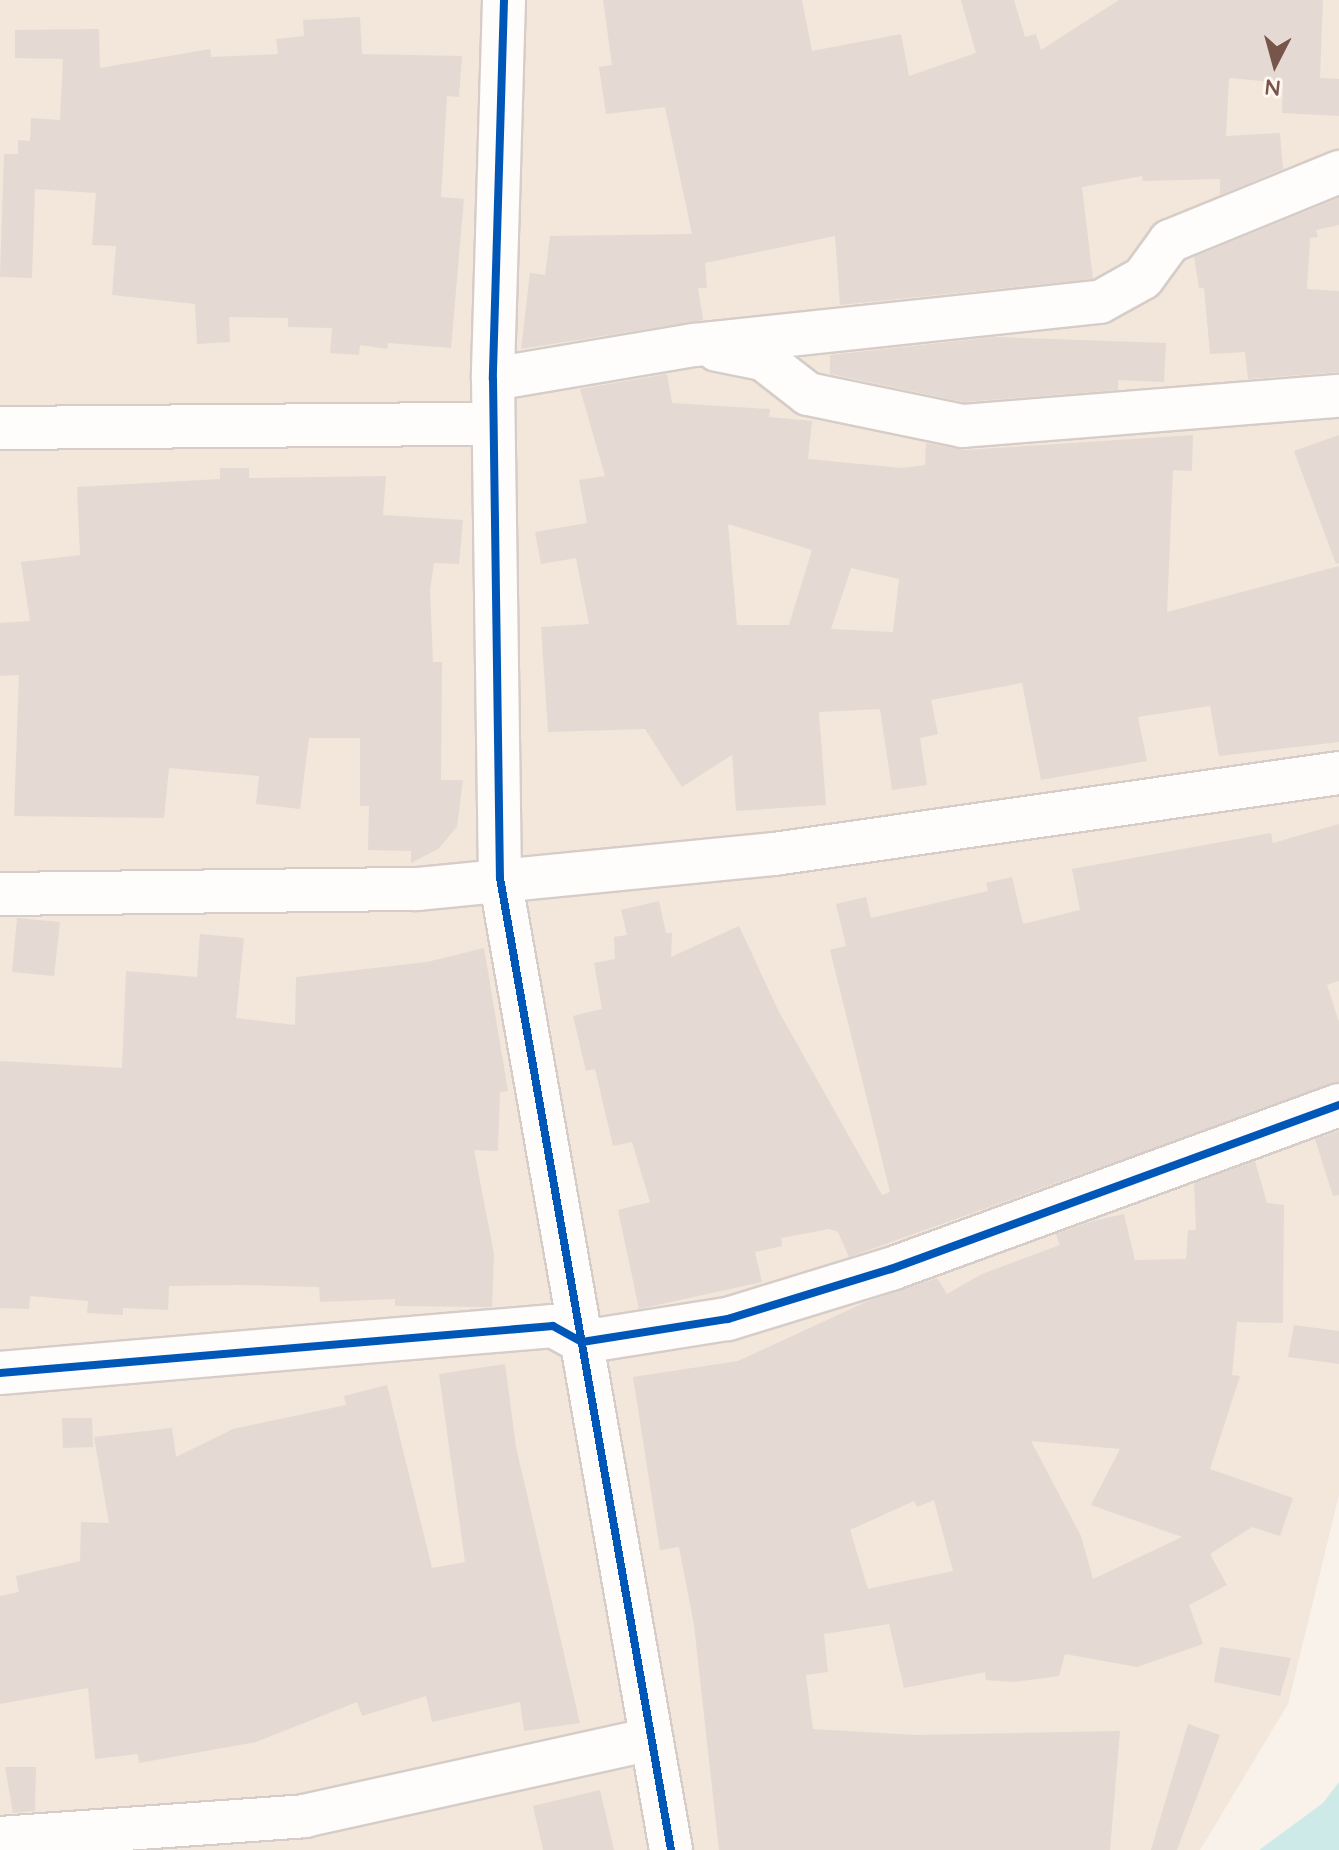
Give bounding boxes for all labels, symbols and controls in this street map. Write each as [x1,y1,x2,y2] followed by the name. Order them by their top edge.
[1235,24,1315,104] north arrow
[1263,73,1282,103] text: N

